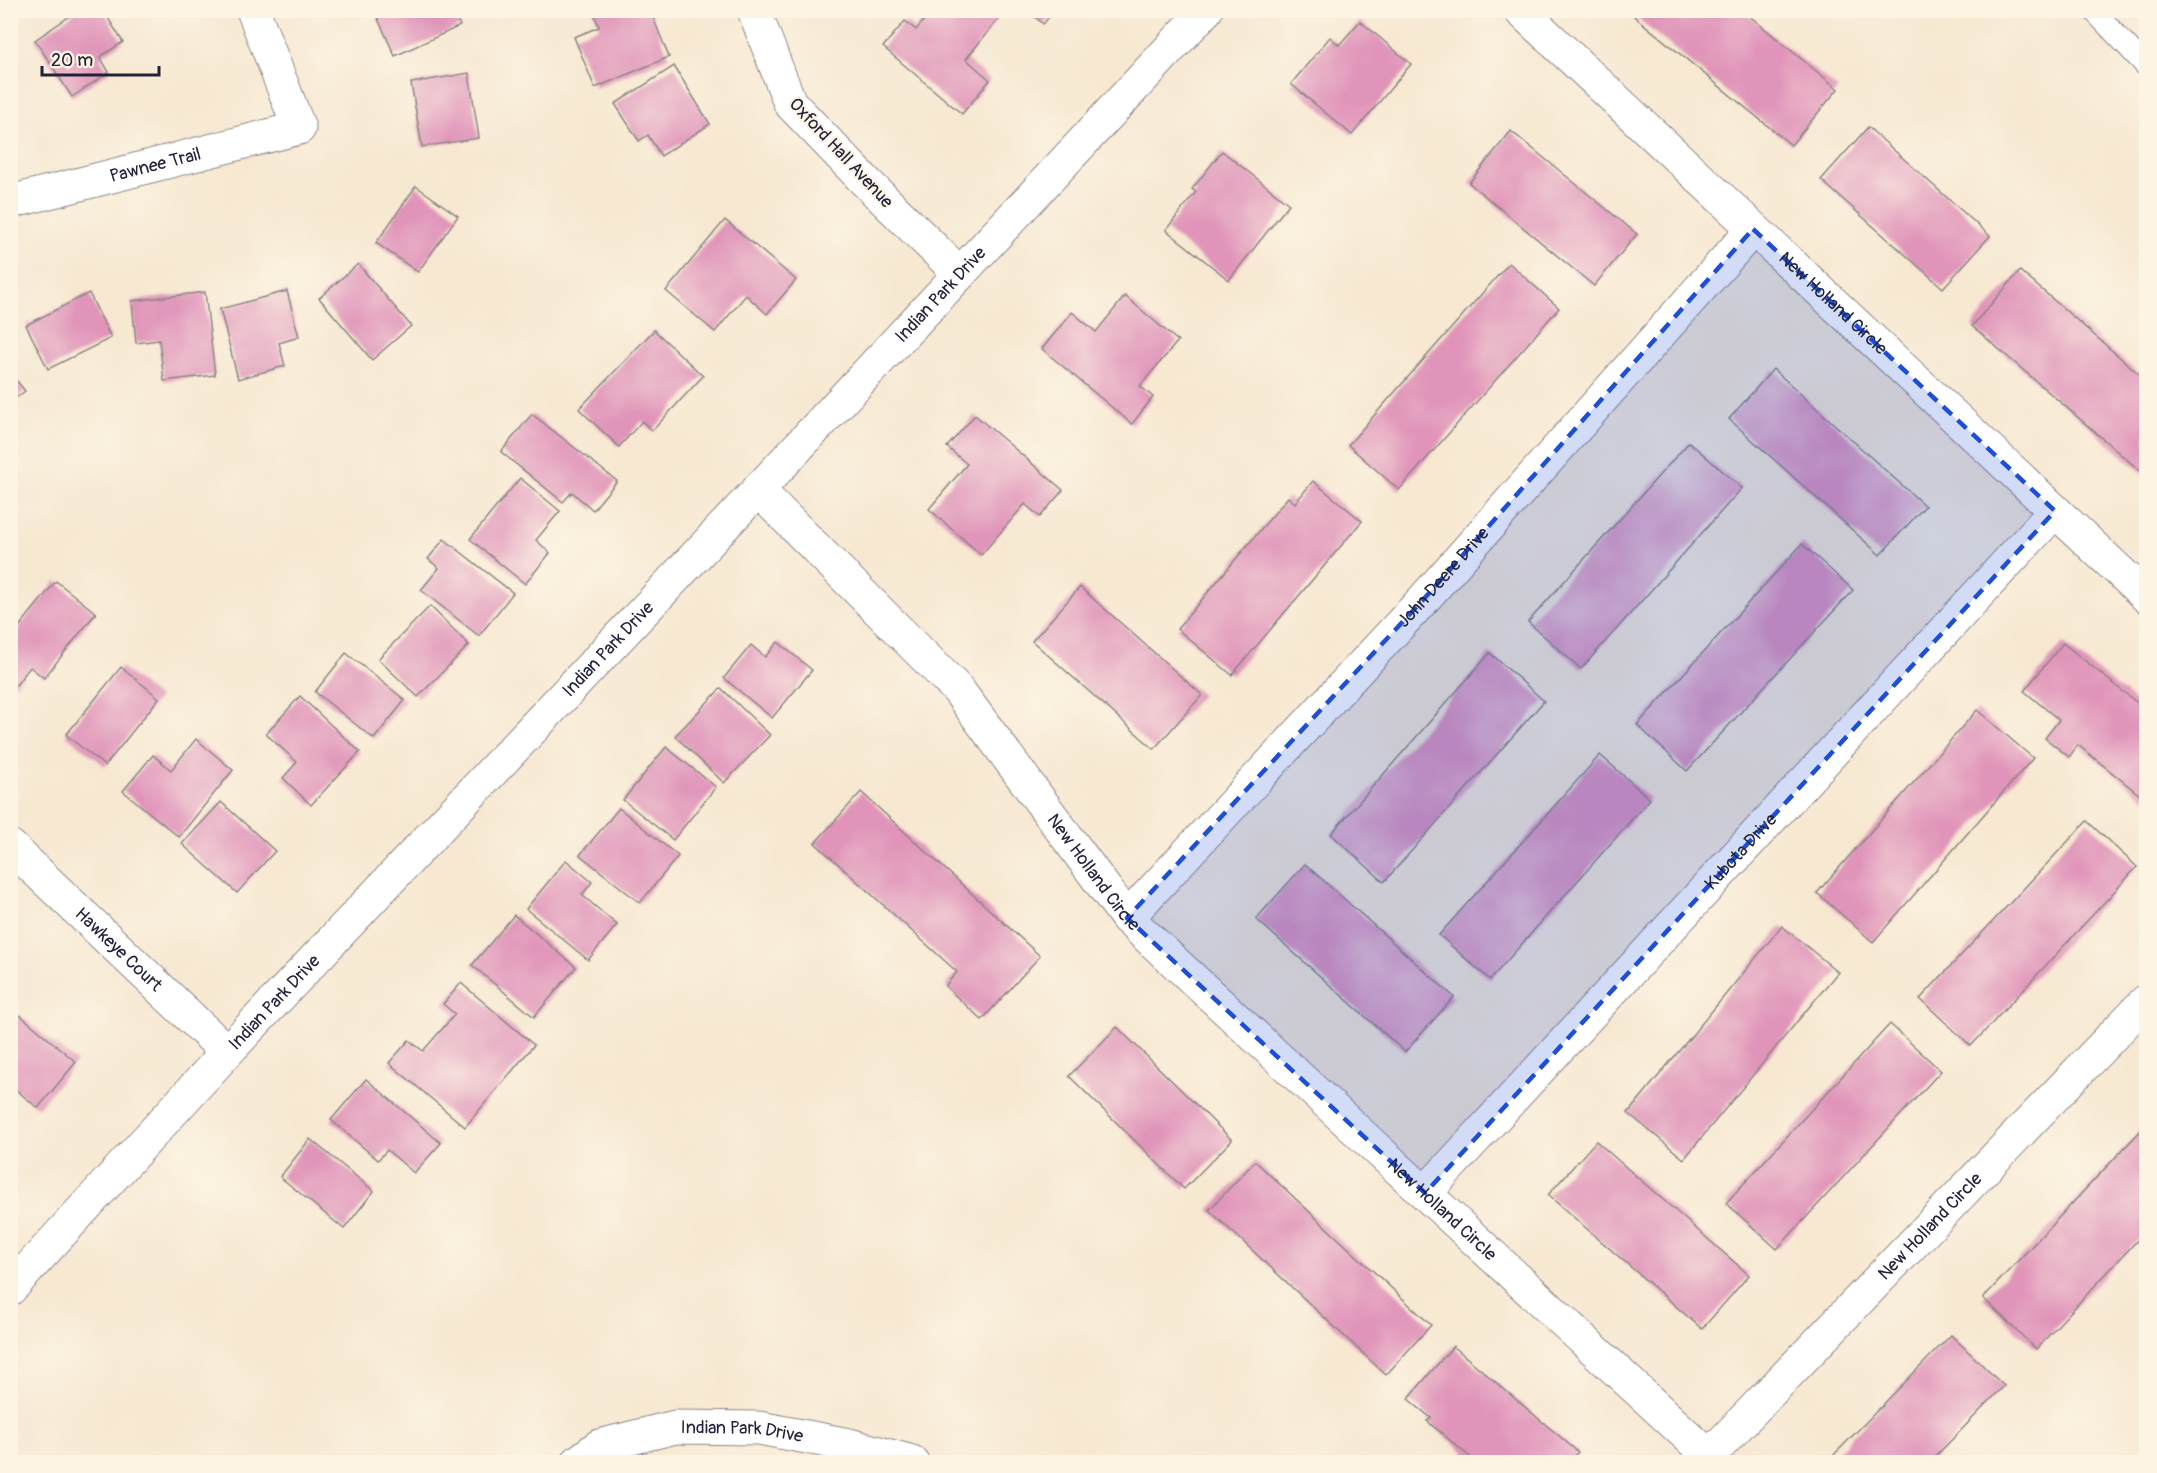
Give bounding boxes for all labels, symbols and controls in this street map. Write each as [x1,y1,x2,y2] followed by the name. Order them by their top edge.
[42,39,159,77] scale bar
[51,49,93,72] text: 20 m
[784,93,898,213] street label: Oxford Hall Avenue
[107,142,203,188] street label: Pawnee Trail
[890,241,991,347] street label: Indian Park Drive
[1774,247,1892,360] street label: New Holland Circle
[1392,522,1494,632] street label: John Deere Drive
[557,596,659,702] street label: Indian Park Drive
[1699,808,1782,895] street label: Kubota Drive
[1042,809,1145,936] street label: New Holland Circle
[70,902,168,997] street label: Hawkeye Court
[223,949,325,1055] street label: Indian Park Drive
[1383,1153,1502,1266] street label: New Holland Circle
[1873,1167,1987,1285] street label: New Holland Circle
[681,1416,805,1448] street label: Indian Park Drive

